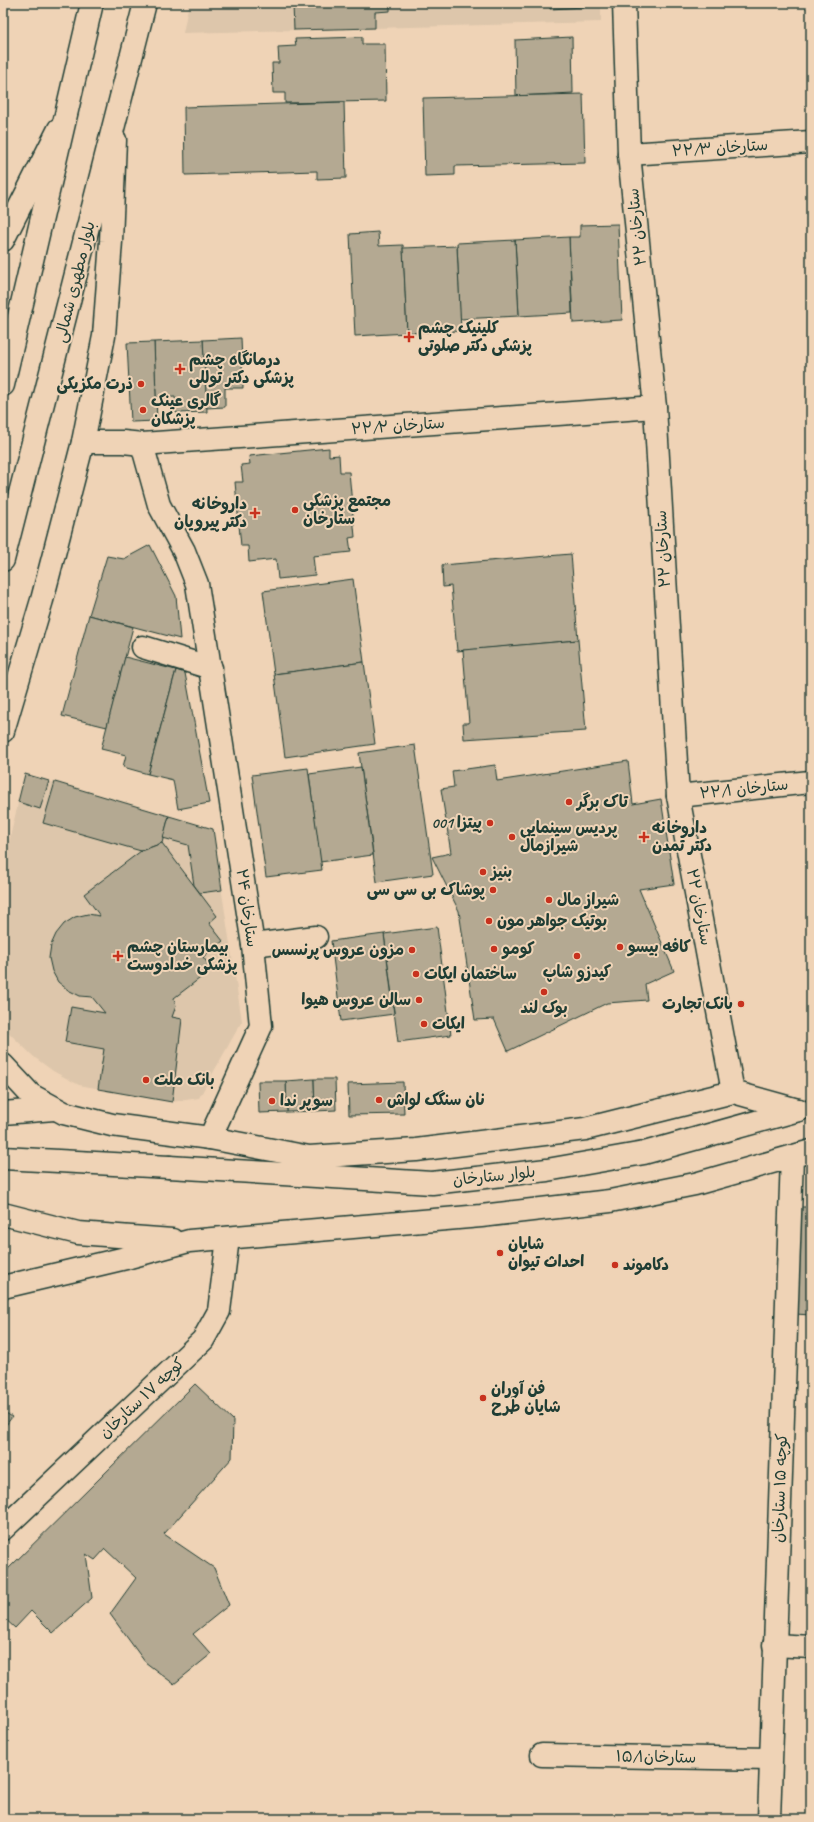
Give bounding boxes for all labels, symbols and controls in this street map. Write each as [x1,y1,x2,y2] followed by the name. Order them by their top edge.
[671,135,769,161] street label: ۲۲/۳ ستارخان
[623,187,651,267] street label: ۲۲ ستارخان
[50,219,100,345] street label: بلوار مطهرى شمالى
[418,318,532,357] place label: کلینیک چشم پزشکی دکتر صلوتی
[403,331,415,343] marker: کلینیک چشم پزشکی دکتر صلوتی
[189,350,294,388] place label: درمانگاه چشم پزشكی دكتر توللی
[174,363,186,375] marker: درمانگاه چشم پزشكی دكتر توللی
[57,374,133,394] place label: ذرت مکزیکی
[136,379,146,389] marker: ذرت مکزیکی
[151,391,221,429] place label: گالری عینک پزشکان
[138,405,148,415] marker: گالری عینک پزشکان
[350,413,446,439] street label: ۲۲/۲ ستارخان
[303,491,391,529] place label: مجتمع پزشکی ستارخان
[174,494,247,532] place label: داروخانه دکتر پیرویان
[290,505,300,515] marker: مجتمع پزشکی ستارخان
[250,508,260,518] marker: داروخانه دکتر پیرویان
[651,510,675,588] street label: ۲۲ ستارخان
[699,774,789,804] street label: ۲۲/۱ ستارخان
[575,792,629,812] place label: تاک برگر
[564,797,574,807] marker: تاک برگر
[431,813,482,833] place label: پیتزا 001
[485,818,495,828] marker: پیتزا 001
[520,818,618,856] place label: پردیس سینمایی شیرازمال
[652,818,712,856] place label: داروخانه دکتر تمدن
[507,832,517,842] marker: پردیس سینمایی شیرازمال
[639,832,649,842] marker: داروخانه دکتر تمدن
[489,862,512,882] place label: بنیز
[232,867,262,949] street label: ۲۴ ستارخان
[478,867,488,877] marker: بنیز
[682,867,716,947] street label: ۲۲ ستارخان
[367,880,485,900] place label: پوشاک بی سی سی
[488,885,498,895] marker: پوشاک بی سی سی
[557,890,619,910] place label: شیراز مال
[544,895,554,905] marker: شیراز مال
[497,911,607,932] place label: بوتیک جواهر مون
[484,916,494,926] marker: بوتیک جواهر مون
[127,937,238,975] place label: بیمارستان چشم پزشکی خدادوست
[627,937,691,957] place label: کافه بیسو
[501,939,535,959] place label: کومو
[272,940,404,960] place label: مزون عروس پرنسس
[615,942,625,952] marker: کافه بیسو
[489,944,499,954] marker: کومو
[407,945,417,955] marker: مزون عروس پرنسس
[112,950,124,962] marker: بیمارستان چشم پزشکی خدادوست
[572,951,582,961] marker: کیدزو شاپ
[543,962,611,983] place label: کیدزو شاپ
[424,964,517,984] place label: ساختمان ایکات
[411,969,421,979] marker: ساختمان ایکات
[539,987,549,997] marker: بوک لند
[301,990,411,1010] place label: سالن عروس هیوا
[662,994,733,1014] place label: بانک تجارت
[414,995,424,1005] marker: سالن عروس هیوا
[520,998,568,1018] place label: بوک لند
[736,999,746,1009] marker: بانک تجارت
[432,1014,465,1034] place label: ايكات
[419,1019,429,1029] marker: ايكات
[154,1070,215,1090] place label: بانک ملت
[141,1075,151,1085] marker: بانک ملت
[387,1090,485,1111] place label: نان سنگک لواش
[280,1091,333,1111] place label: سوپر ندا
[374,1095,384,1105] marker: نان سنگک لواش
[267,1096,277,1106] marker: سوپر ندا
[452,1162,536,1190] street label: بلوار ستارخان
[508,1234,584,1272] place label: شایان احداث تیوان
[495,1248,505,1258] marker: شایان احداث تیوان
[623,1255,669,1276] place label: دکاموند
[610,1260,620,1270] marker: دکاموند
[95,1353,189,1443] street label: کوچه ۱۷ ستارخان
[491,1379,560,1417] place label: فن آوران شایان طرح
[478,1393,488,1403] marker: فن آوران شایان طرح
[768,1433,792,1543] street label: کوچه ۱۵ ستارخان
[616,1746,696,1768] street label: ستارخان۱۵/۱

